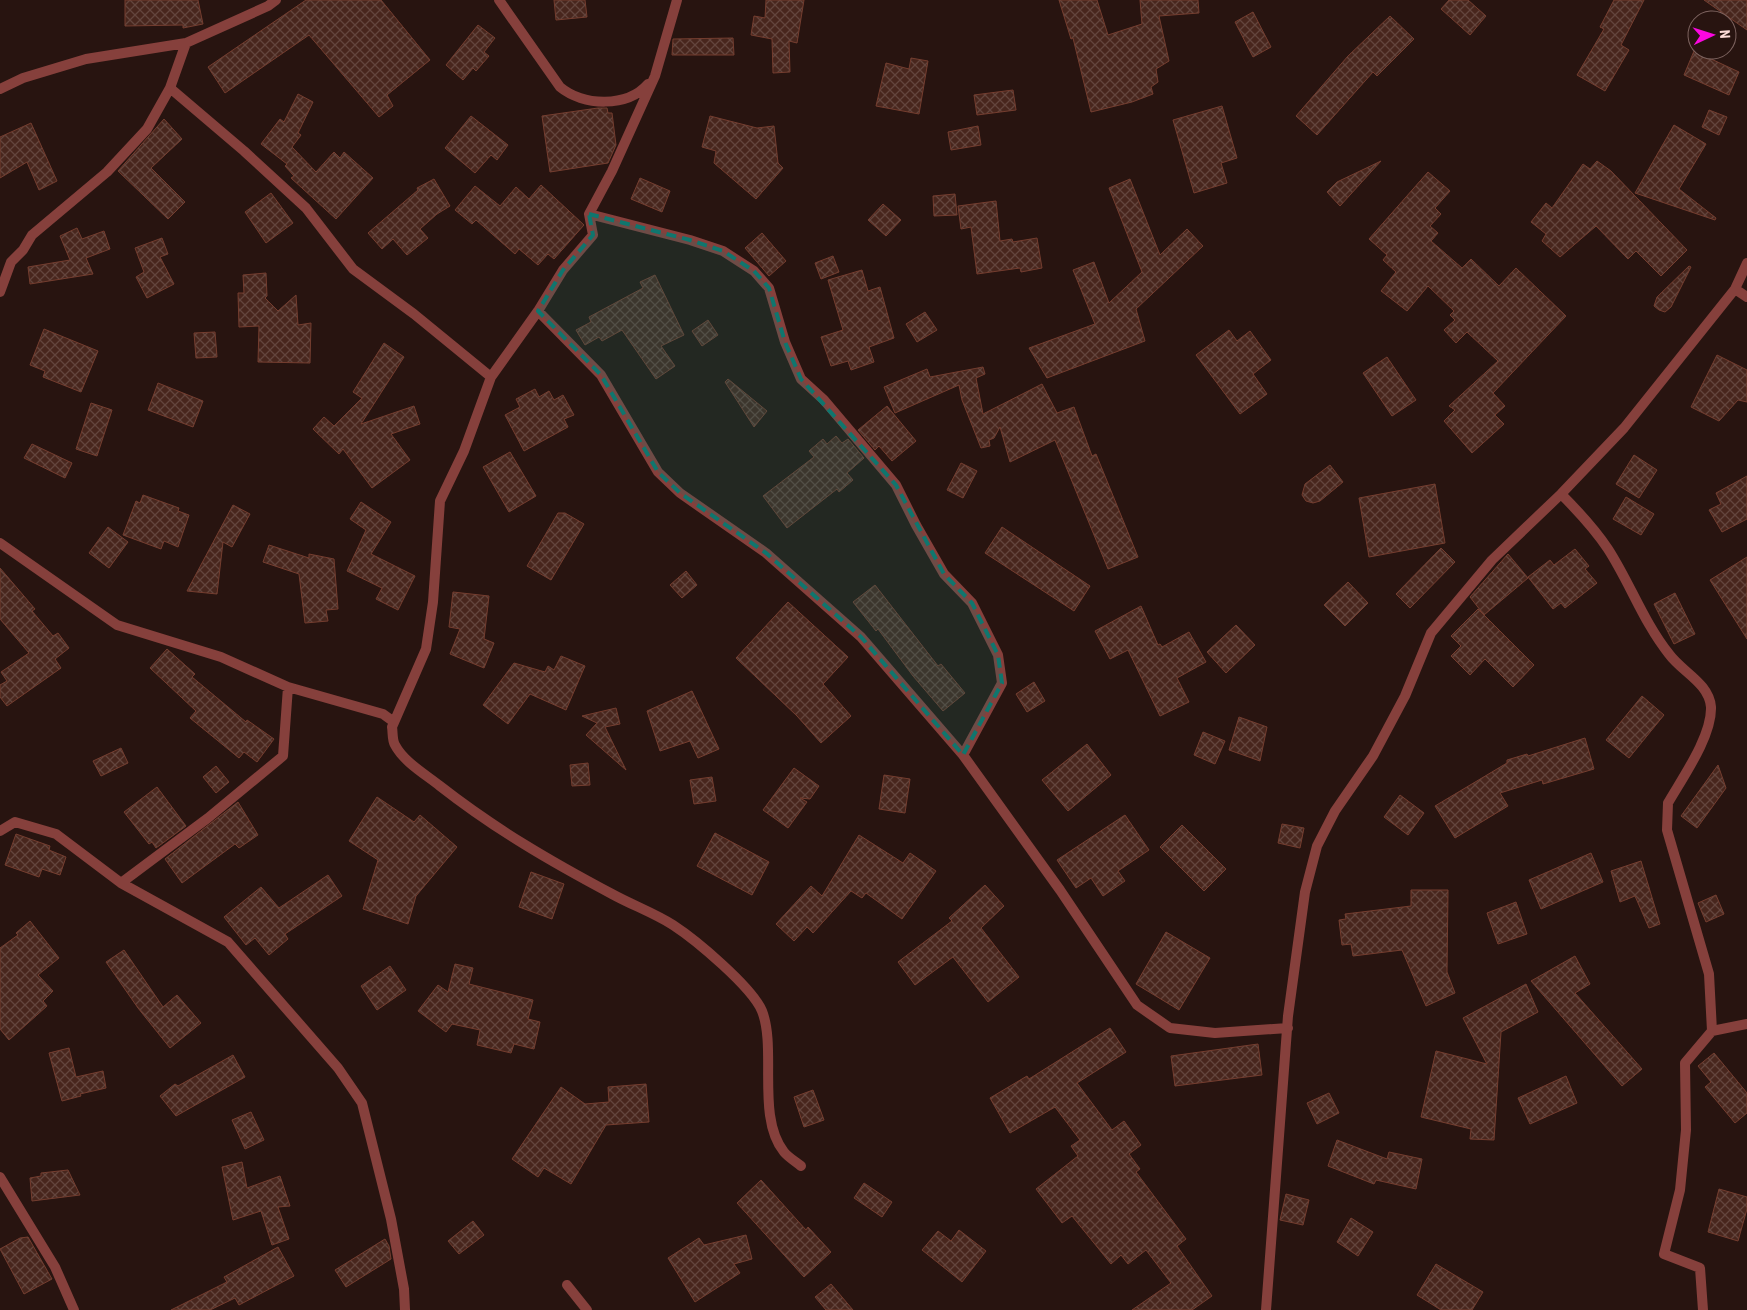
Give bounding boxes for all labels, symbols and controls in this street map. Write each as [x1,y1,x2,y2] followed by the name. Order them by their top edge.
[1687,10,1737,60] north arrow
[1717,29,1733,39] text: N

